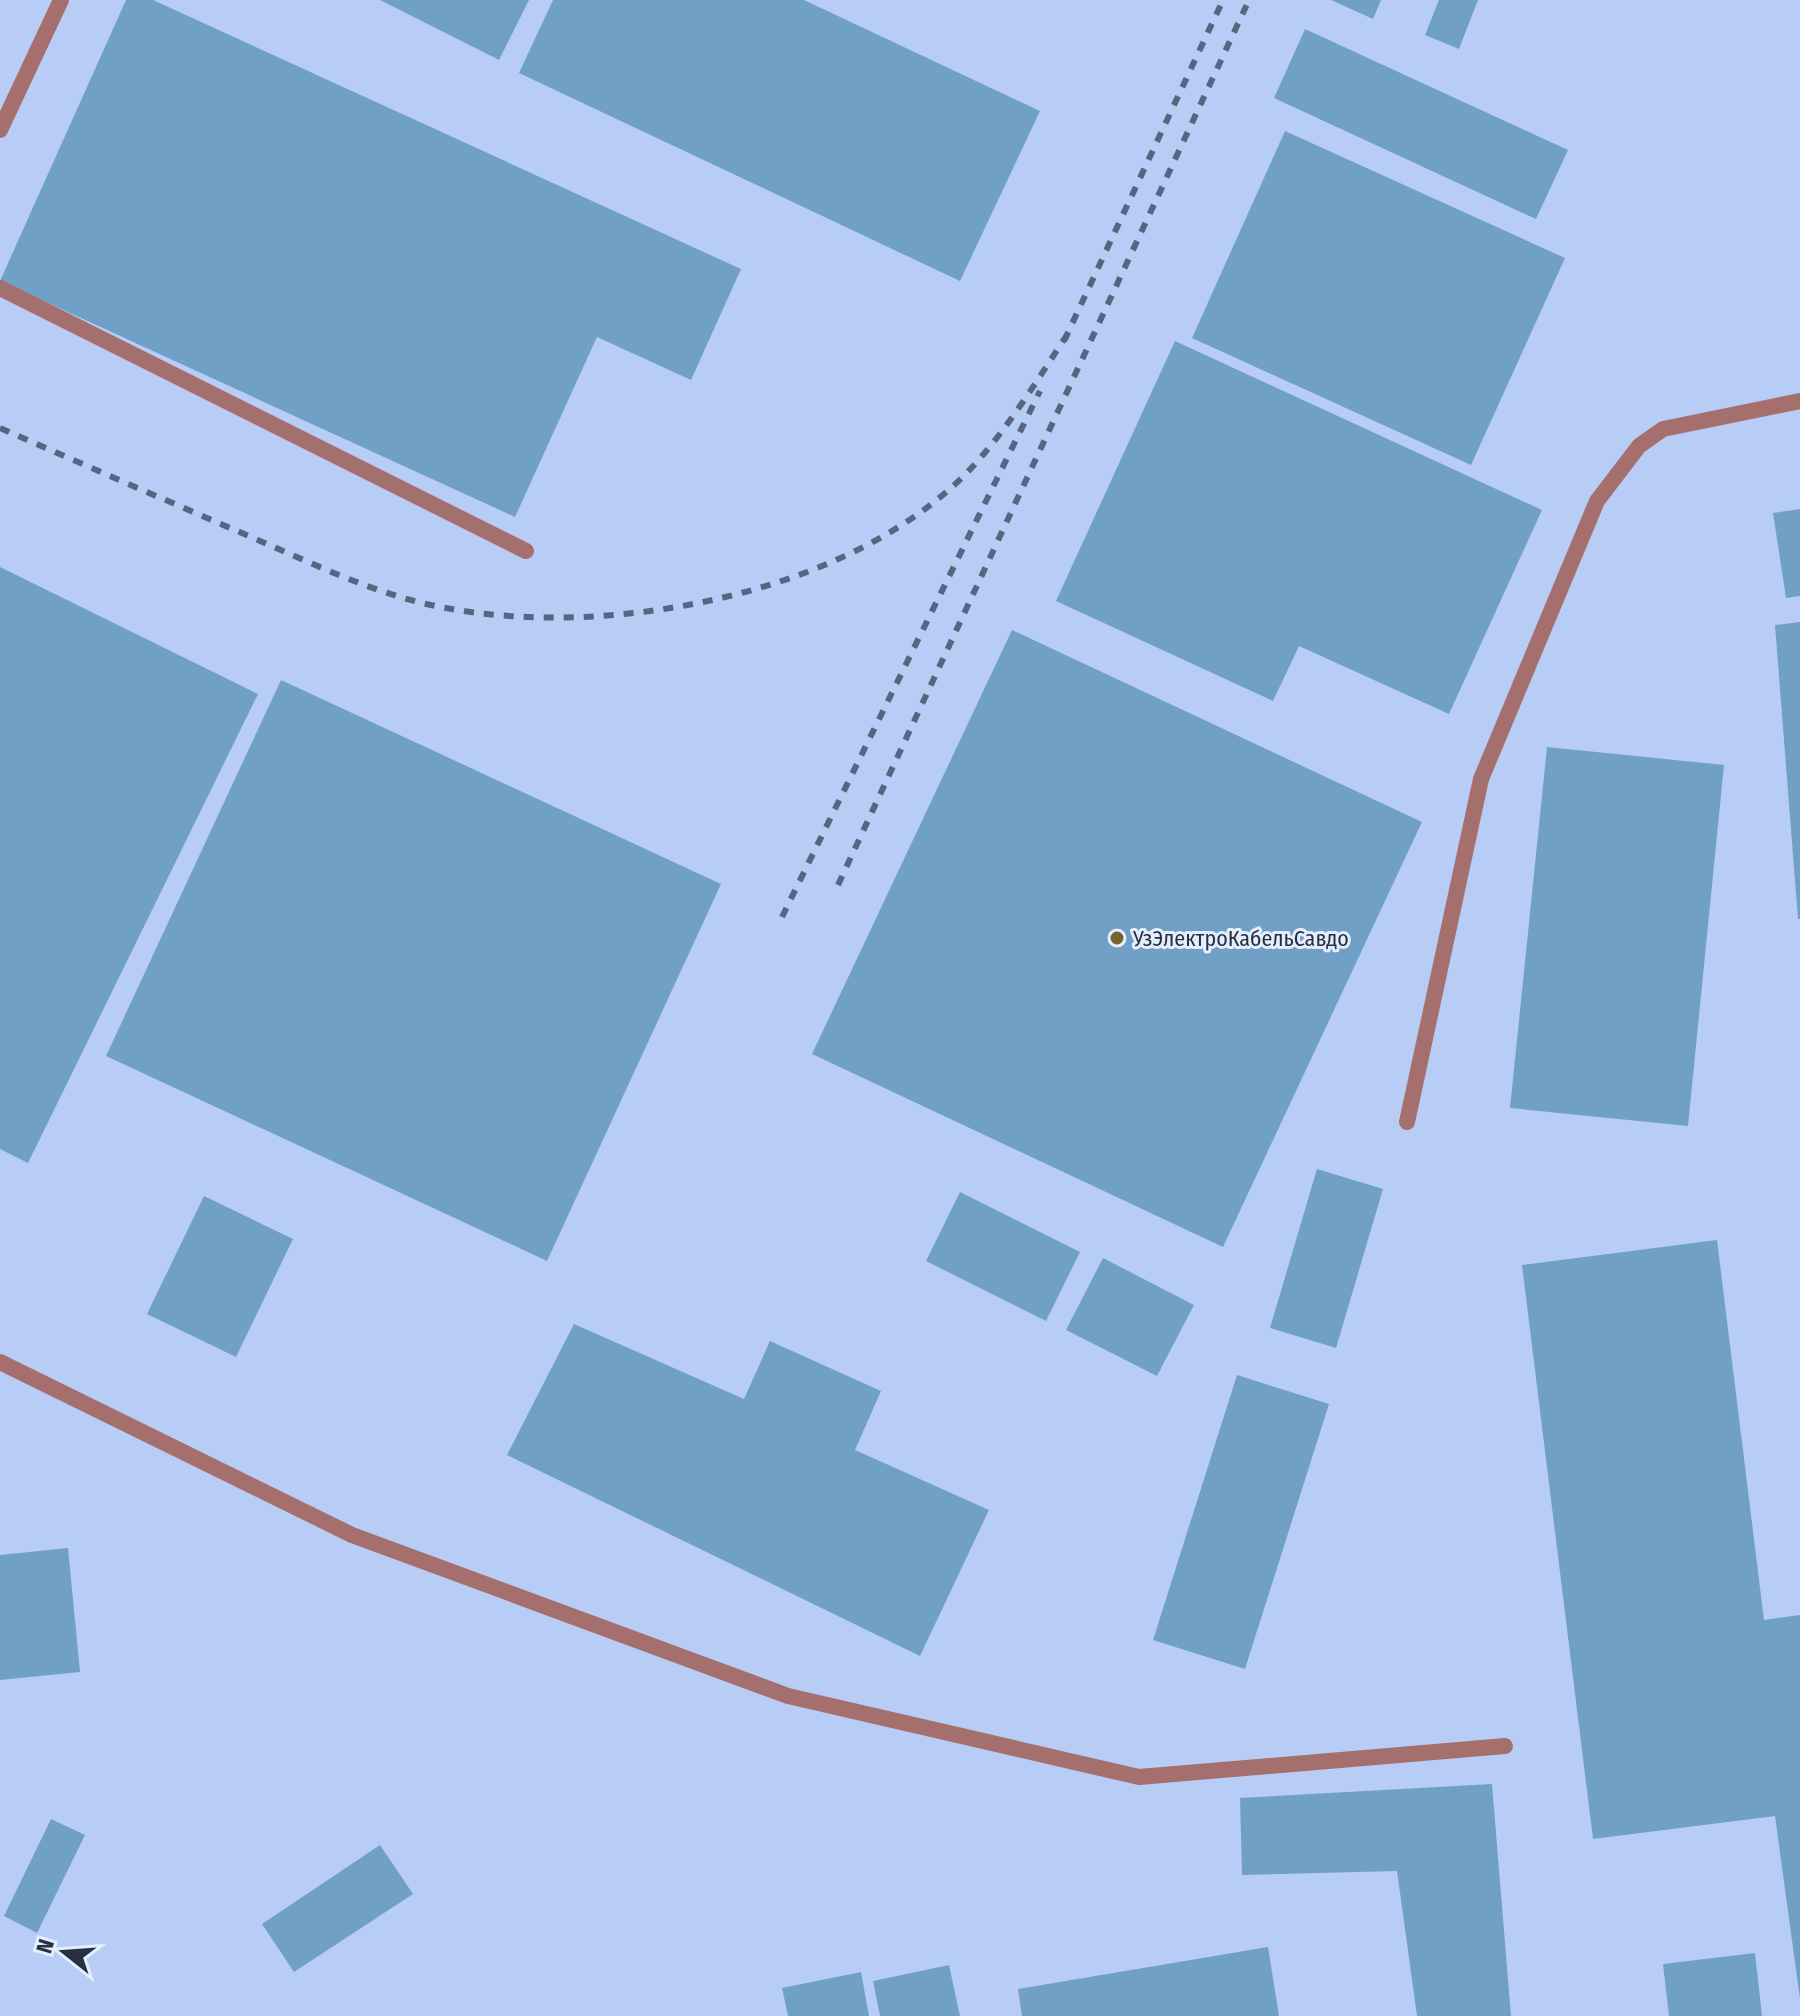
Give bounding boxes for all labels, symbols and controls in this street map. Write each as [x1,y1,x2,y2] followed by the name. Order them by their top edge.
[1132,925,1349,952] place label: УзЭлектроКабельСавдо
[1108,929,1126,947] marker: УзЭлектроКабельСавдо
[24,1912,104,1992] north arrow
[31,1936,60,1957] text: N

